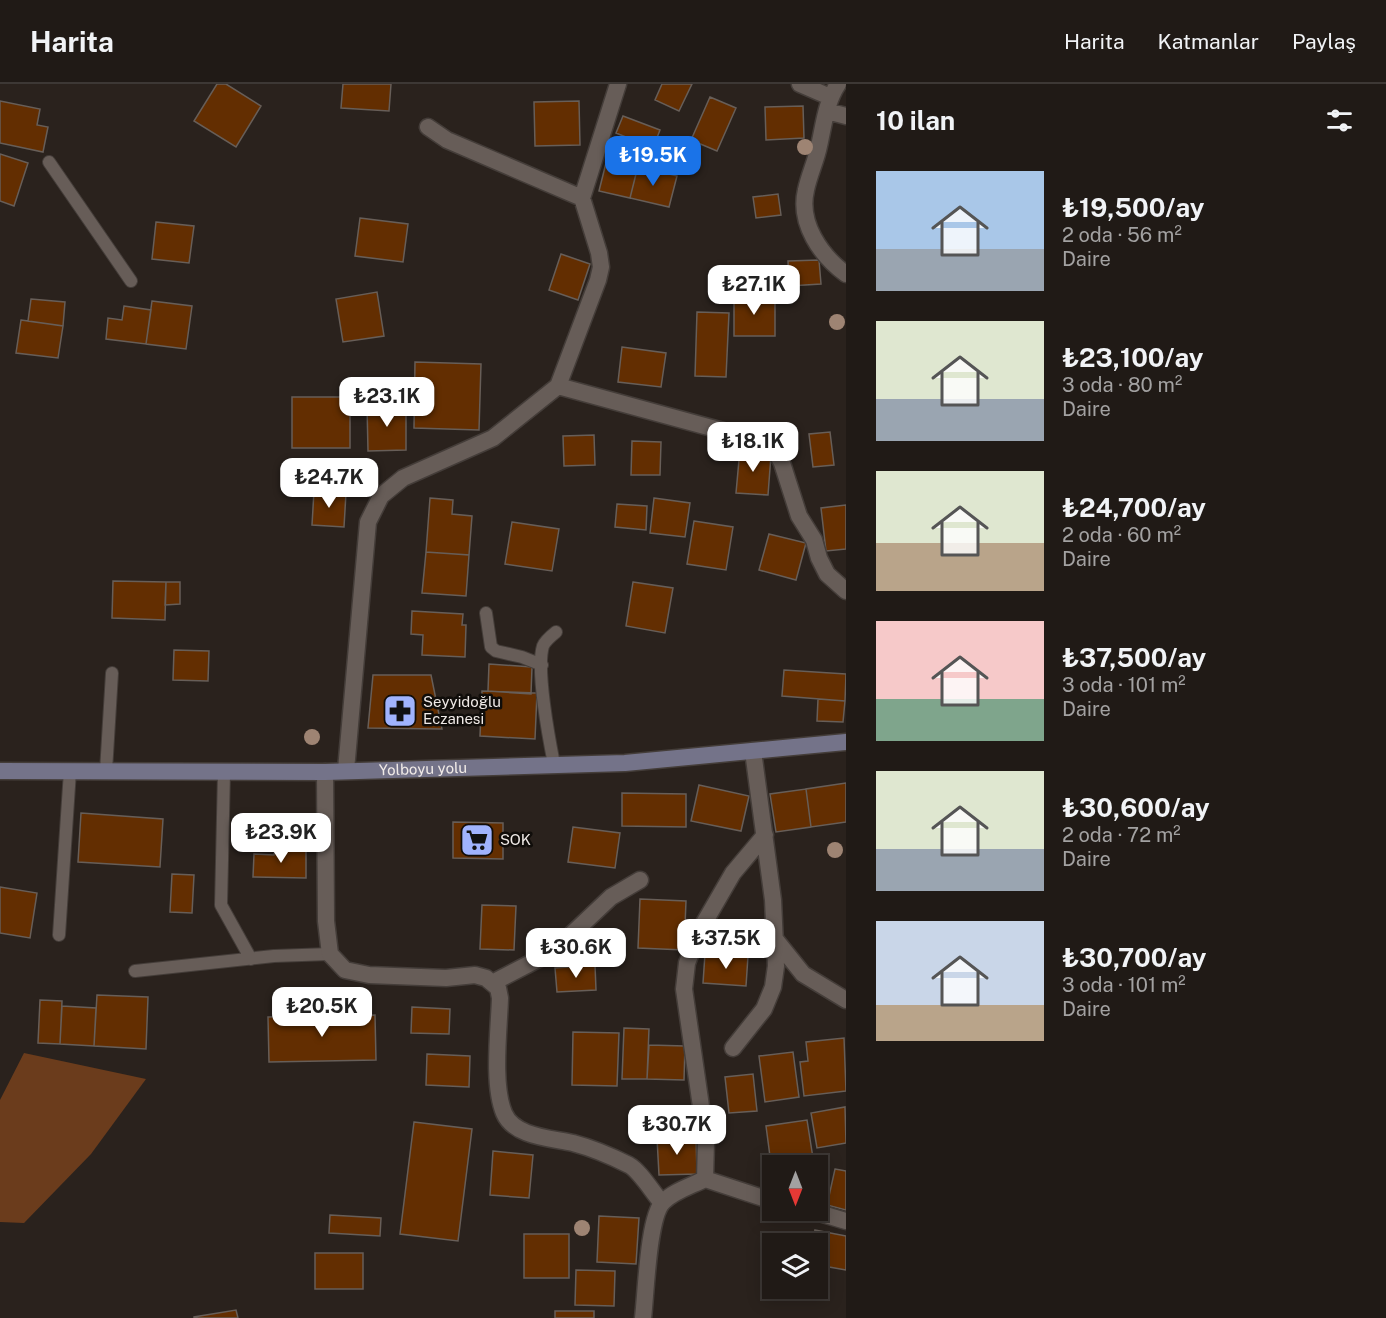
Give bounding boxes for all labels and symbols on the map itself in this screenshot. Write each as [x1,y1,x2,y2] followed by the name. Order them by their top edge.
[604,136,702,187] pin: ₺19.5K
[705,265,803,316] pin: ₺27.1K
[338,377,436,428] pin: ₺23.1K
[704,422,802,473] pin: ₺18.1K
[280,458,378,509] pin: ₺24.7K
[382,693,418,729] pharmacy icon: Seyyidoğlu Eczanesi
[423,693,501,727] place label: Seyyidoğlu Eczanesi
[379,759,467,778] street label: Yolboyu yolu
[232,813,330,864] pin: ₺23.9K
[459,822,495,858] supermarket icon: SOK
[500,831,531,848] place label: SOK
[677,919,775,970] pin: ₺37.5K
[527,928,625,979] pin: ₺30.6K
[273,987,371,1038] pin: ₺20.5K
[628,1105,726,1156] pin: ₺30.7K
[762,1155,828,1221] north arrow

